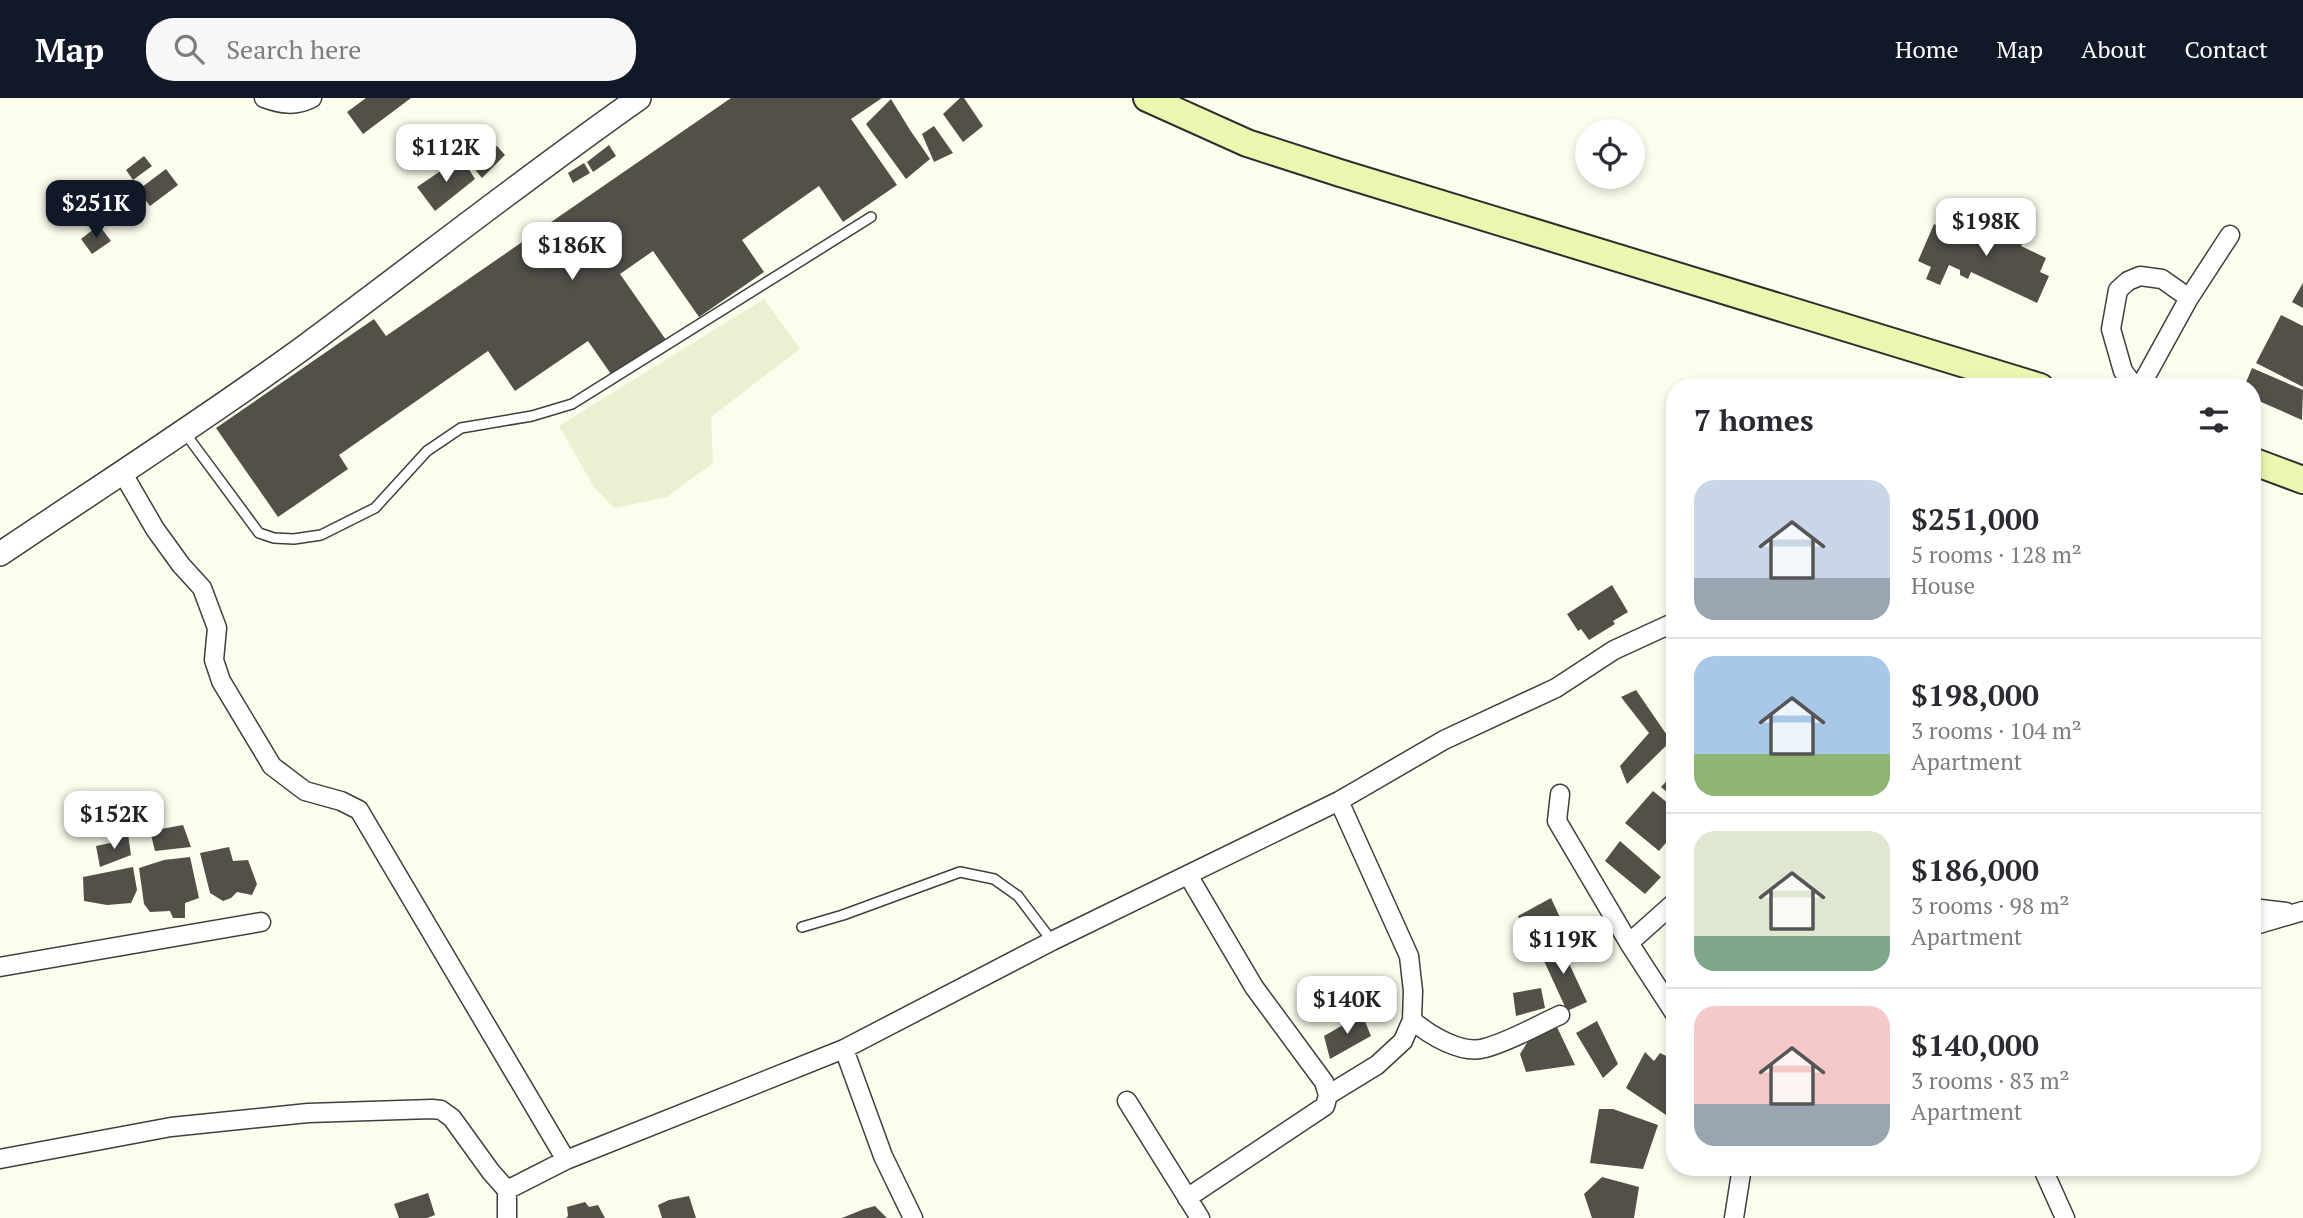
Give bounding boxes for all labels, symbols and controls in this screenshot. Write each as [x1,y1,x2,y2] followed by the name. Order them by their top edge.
[146,18,636,81] search box
[35,28,104,71] text: Map
[170,30,208,68] icon: search
[226,32,361,66] text: Search here
[1895,33,1959,65] text: Home
[1997,33,2043,65] text: Map
[2081,33,2147,65] text: About
[2185,33,2268,65] text: Contact
[1575,119,1645,189] map controls
[1575,119,1645,189] button: locate
[397,125,495,184] pin: $112K
[412,131,480,162] text: $112K
[47,180,145,240] pin: $251K
[62,187,130,218] text: $251K
[1937,198,2035,258] pin: $198K
[1952,205,2020,236] text: $198K
[523,222,621,282] pin: $186K
[538,229,606,260] text: $186K
[1694,400,1813,440] text: 7 homes
[2195,401,2233,439] icon: filters
[1911,499,2039,539] text: $251,000
[1750,508,1834,592] icon: home
[1911,539,2082,570] text: 5 rooms · 128 m²
[1911,570,1975,601] text: House
[1911,675,2039,715] text: $198,000
[1750,684,1834,768] icon: home
[1911,715,2082,746] text: 3 rooms · 104 m²
[1911,746,2022,777] text: Apartment
[65,792,163,851] pin: $152K
[80,798,148,829] text: $152K
[1911,850,2039,890] text: $186,000
[1750,859,1834,943] icon: home
[1911,890,2070,921] text: 3 rooms · 98 m²
[1514,916,1612,976] pin: $119K
[1911,921,2022,952] text: Apartment
[1529,923,1597,954] text: $119K
[1298,976,1396,1036] pin: $140K
[1313,983,1381,1014] text: $140K
[1911,1025,2039,1065] text: $140,000
[1750,1034,1834,1118] icon: home
[1911,1065,2070,1096] text: 3 rooms · 83 m²
[1911,1096,2022,1127] text: Apartment

